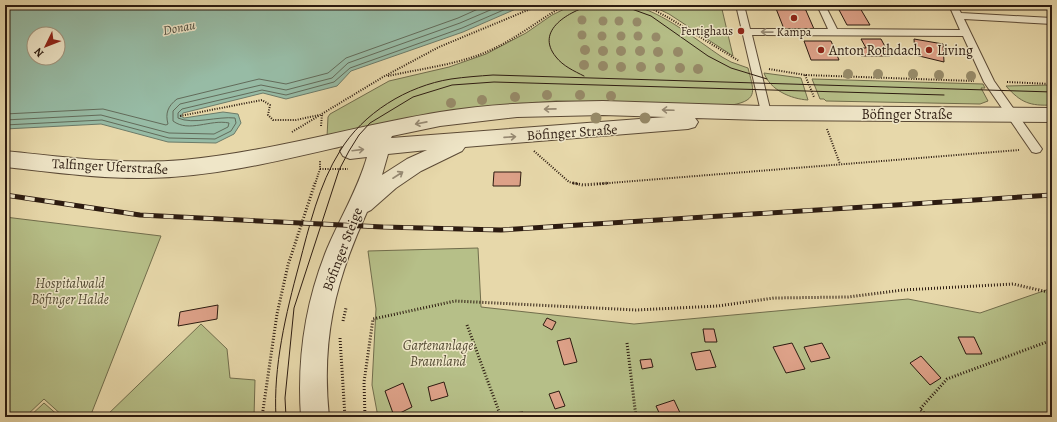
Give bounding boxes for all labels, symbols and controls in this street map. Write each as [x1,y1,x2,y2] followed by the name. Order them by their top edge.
[789,13,799,23] marker: Kampa
[161,16,197,39] water label: Donau
[681,23,733,39] place label: Fertighaus
[777,24,812,40] place label: Kampa
[26,26,66,66] north arrow
[736,26,746,36] marker: Fertighaus
[761,28,774,36] one-way arrow
[828,41,922,60] place label: Anton Rothdach
[937,41,973,60] place label: Living
[31,44,47,61] text: N
[816,45,826,55] marker: Anton Rothdach
[924,45,934,55] marker: Living
[544,105,557,113] one-way arrow
[862,105,952,124] street label: Böfinger Straße
[662,106,675,114] one-way arrow
[415,119,428,127] one-way arrow
[526,120,618,145] street label: Böfinger Straße
[503,133,516,140] one-way arrow
[351,146,364,154] one-way arrow
[51,154,169,179] street label: Talfinger Uferstraße
[392,171,403,179] one-way arrow
[318,205,367,294] street label: Böfinger Steige
[31,274,109,309] park label: Hospitalwald Böfinger Halde
[403,336,473,371] park label: Gartenanlage Braunland

